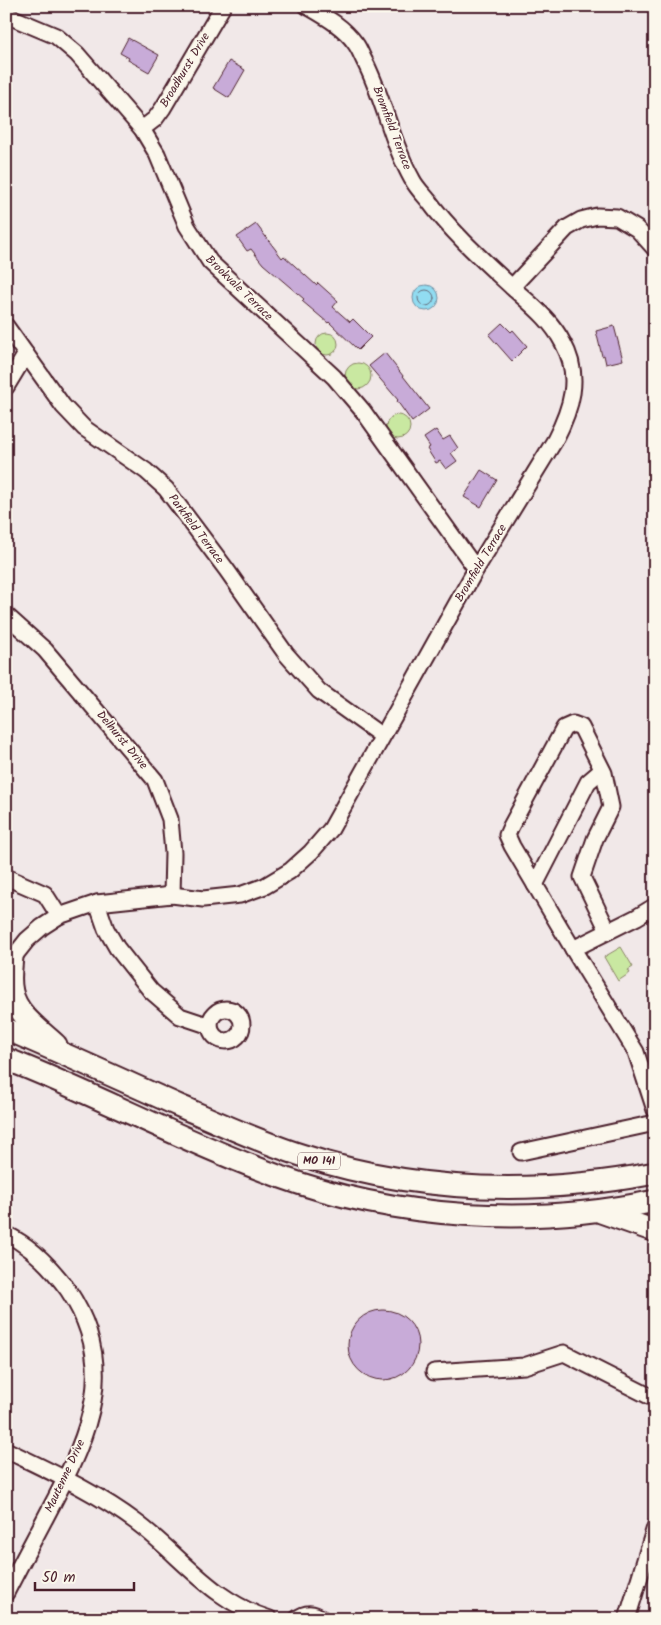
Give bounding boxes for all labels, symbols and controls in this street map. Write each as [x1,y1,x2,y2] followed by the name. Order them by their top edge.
[155,28,215,111] street label: Broadhurst Drive
[367,83,417,173] street label: Bromfield Terrace
[201,251,278,326] street label: Brookvale Terrace
[163,490,229,568] street label: Parkfield Terrace
[450,520,512,606] street label: Bromfield Terrace
[92,706,153,774] street label: Delhurst Drive
[298,1152,340,1170] road number: MO 141
[40,1436,91,1516] street label: Mautenne Drive
[35,1560,134,1592] scale bar
[42,1566,76,1590] text: 50 m

